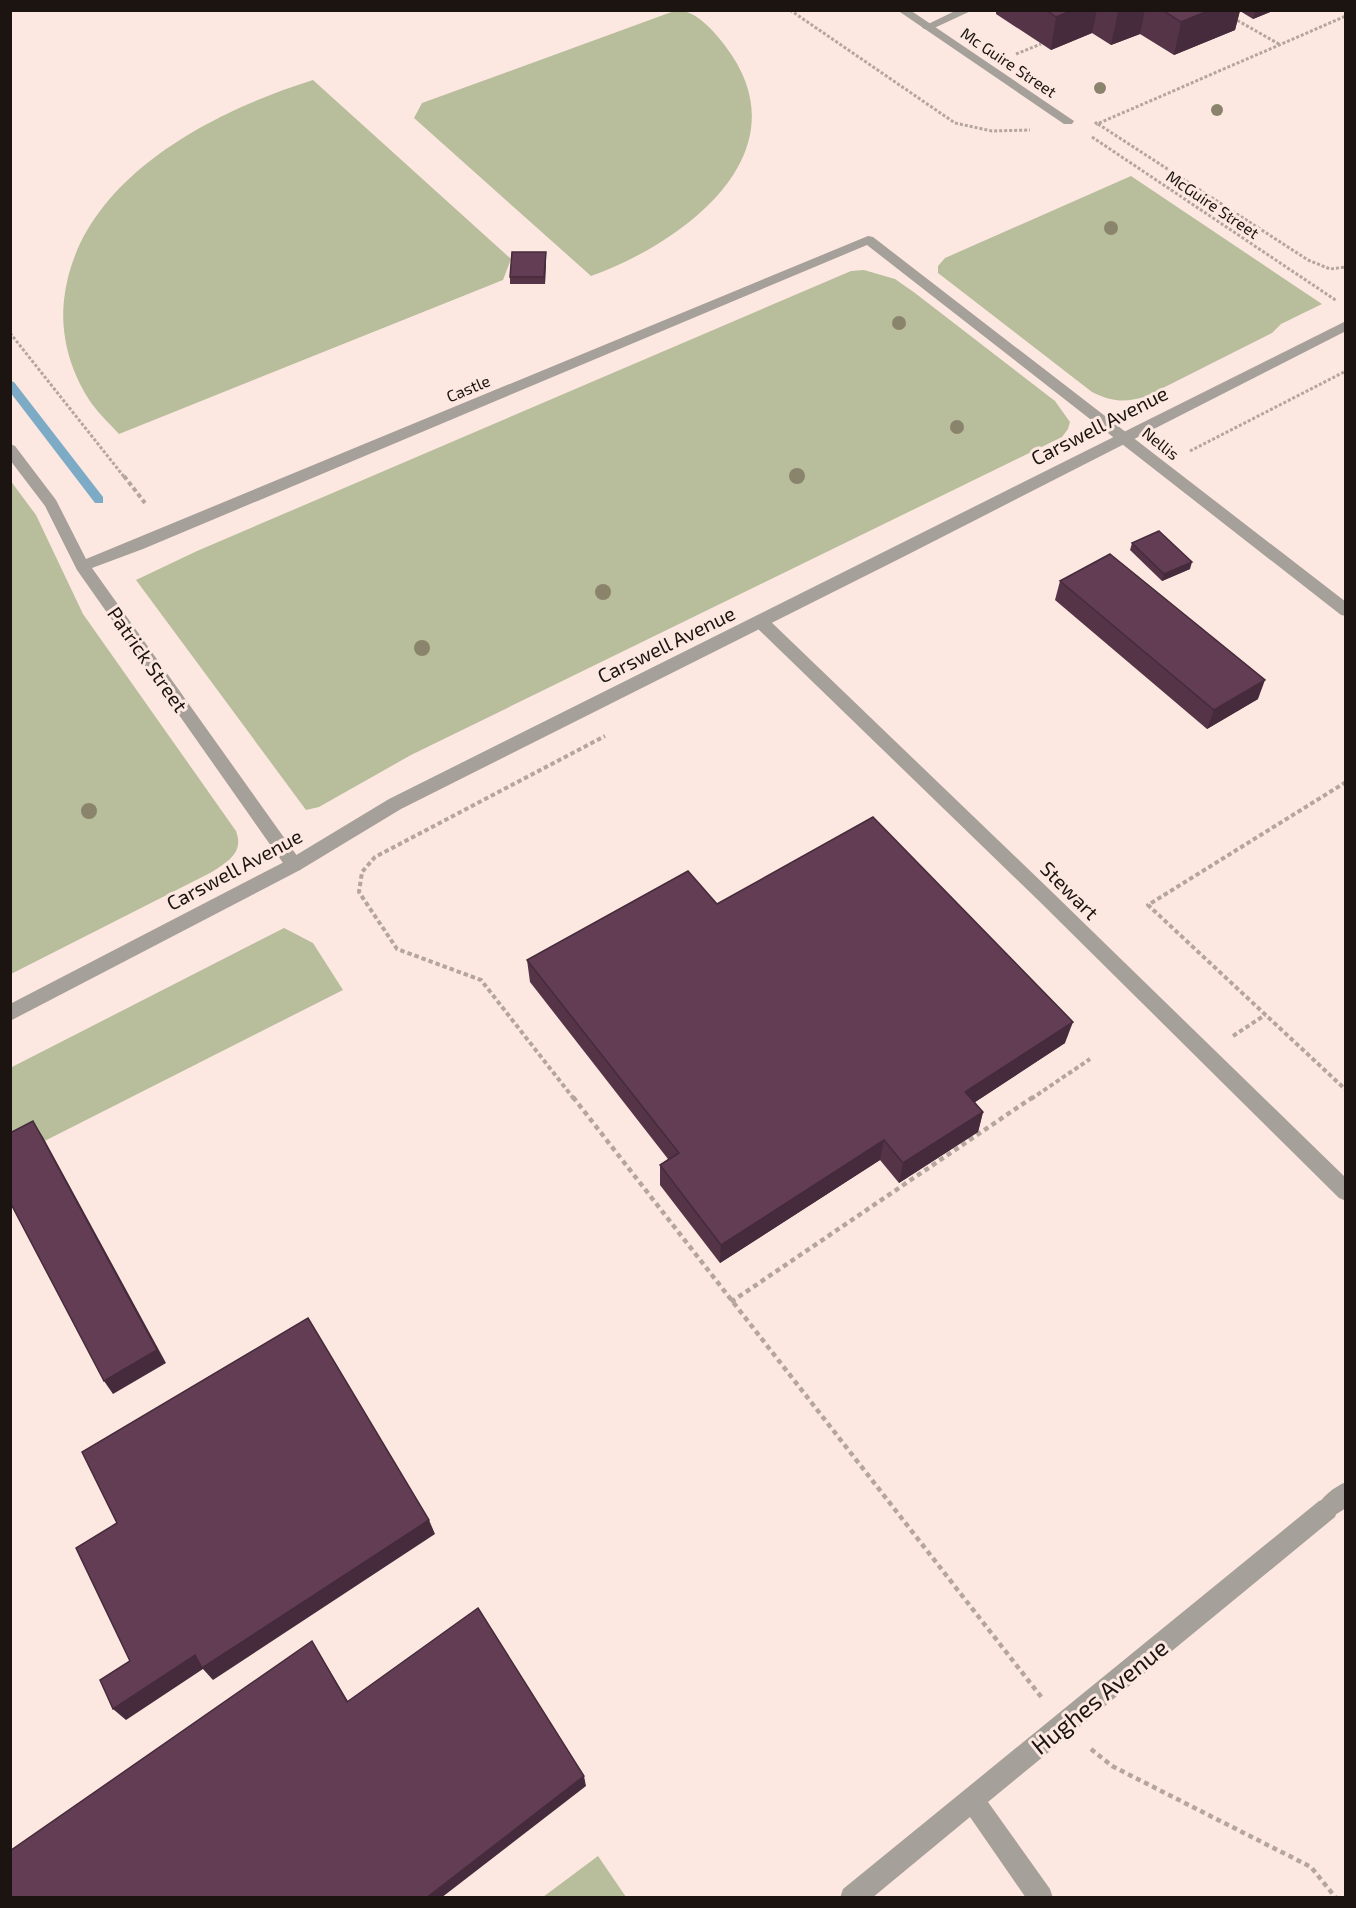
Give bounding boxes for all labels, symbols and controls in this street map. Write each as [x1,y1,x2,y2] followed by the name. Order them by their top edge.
[958,23,1060,101] street label: Mc Guire Street
[1163,166,1263,242] street label: McGuire Street
[443,370,493,406] street label: Castle
[1027,380,1171,470] street label: Carswell Avenue
[1139,423,1183,463] street label: Nellis
[593,600,739,688] street label: Carswell Avenue
[103,602,193,717] street label: Patrick Street
[162,823,306,915] street label: Carswell Avenue
[1036,856,1104,924] street label: Stewart
[1025,1632,1173,1760] street label: Hughes Avenue

